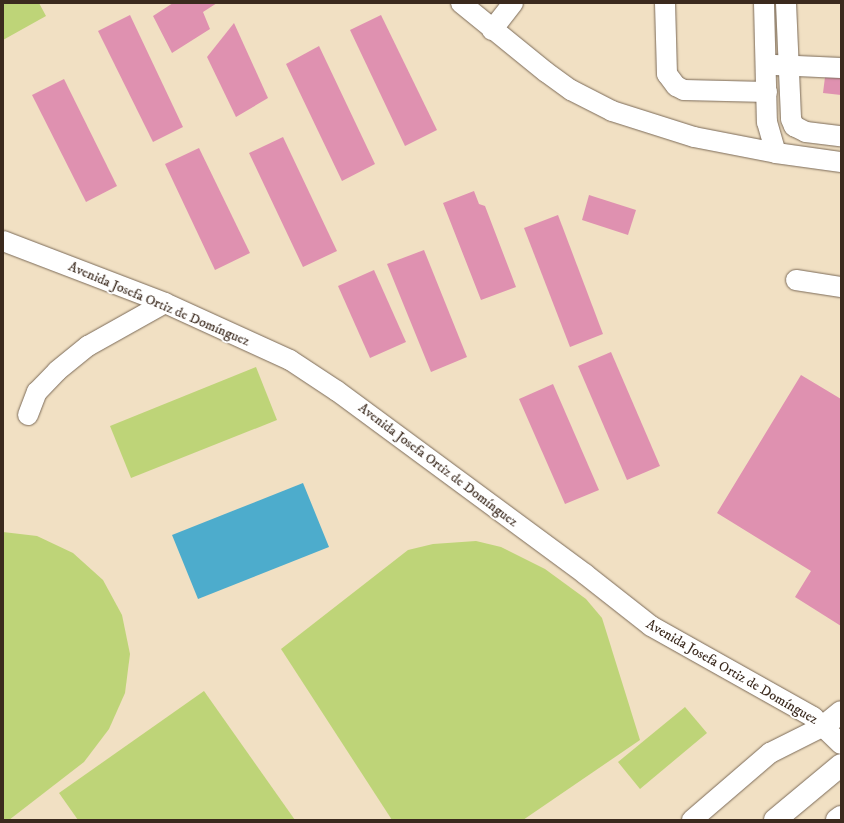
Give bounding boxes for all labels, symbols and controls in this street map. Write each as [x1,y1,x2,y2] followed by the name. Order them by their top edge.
[66,258,252,350] street label: Avenida Josefa Ortiz de Domínguez
[355,399,521,531] street label: Avenida Josefa Ortiz de Domínguez
[643,616,821,728] street label: Avenida Josefa Ortiz de Domínguez

